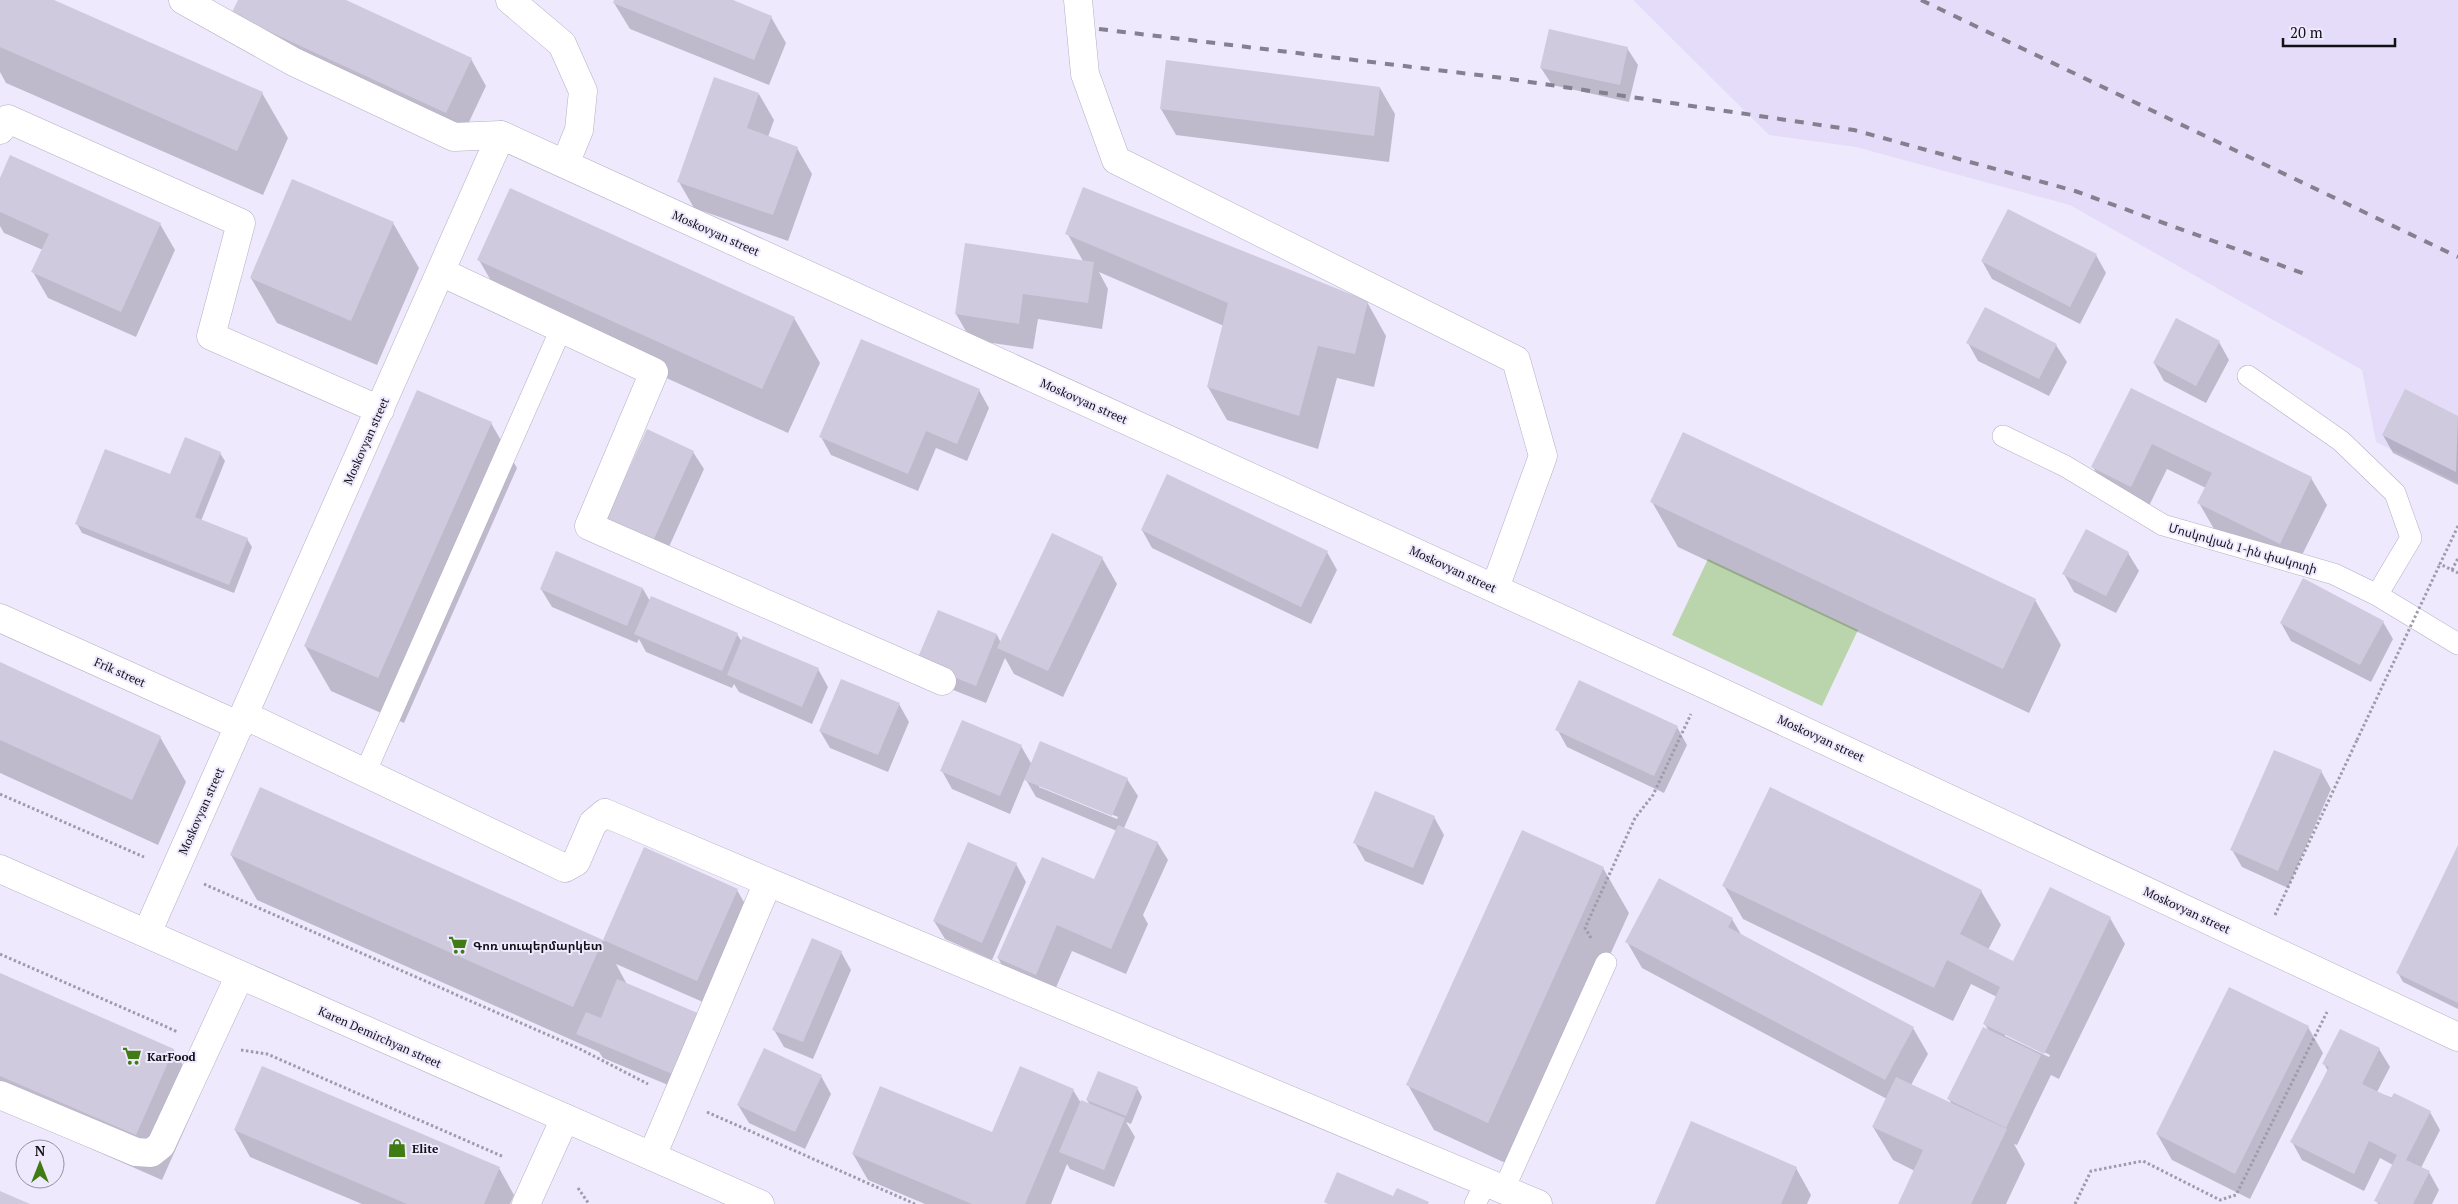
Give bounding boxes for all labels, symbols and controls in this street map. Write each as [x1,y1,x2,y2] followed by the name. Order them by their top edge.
[2283,15,2396,47] scale bar
[2290,22,2323,42] text: 20 m
[670,207,763,259] street label: Moskovyan street
[1038,375,1131,427] street label: Moskovyan street
[340,394,392,487] street label: Moskovyan street
[2167,520,2319,576] street label: Մոսկովյան 1-ին փակուղի
[1407,542,1499,596] street label: Moskovyan street
[92,654,149,690] street label: Frik street
[1775,711,1867,765] street label: Moskovyan street
[175,764,227,857] street label: Moskovyan street
[2141,883,2233,937] street label: Moskovyan street
[447,934,469,956] supermarket icon: Գոռ սուպերմարկետ
[473,938,602,953] place label: Գոռ սուպերմարկետ
[316,1003,444,1071] street label: Karen Demirchyan street
[121,1045,143,1067] supermarket icon: KarFood
[147,1049,197,1064] place label: KarFood
[386,1137,408,1159] shop icon: Elite
[15,1139,65,1189] north arrow
[35,1141,46,1160] text: N
[412,1141,439,1156] place label: Elite

